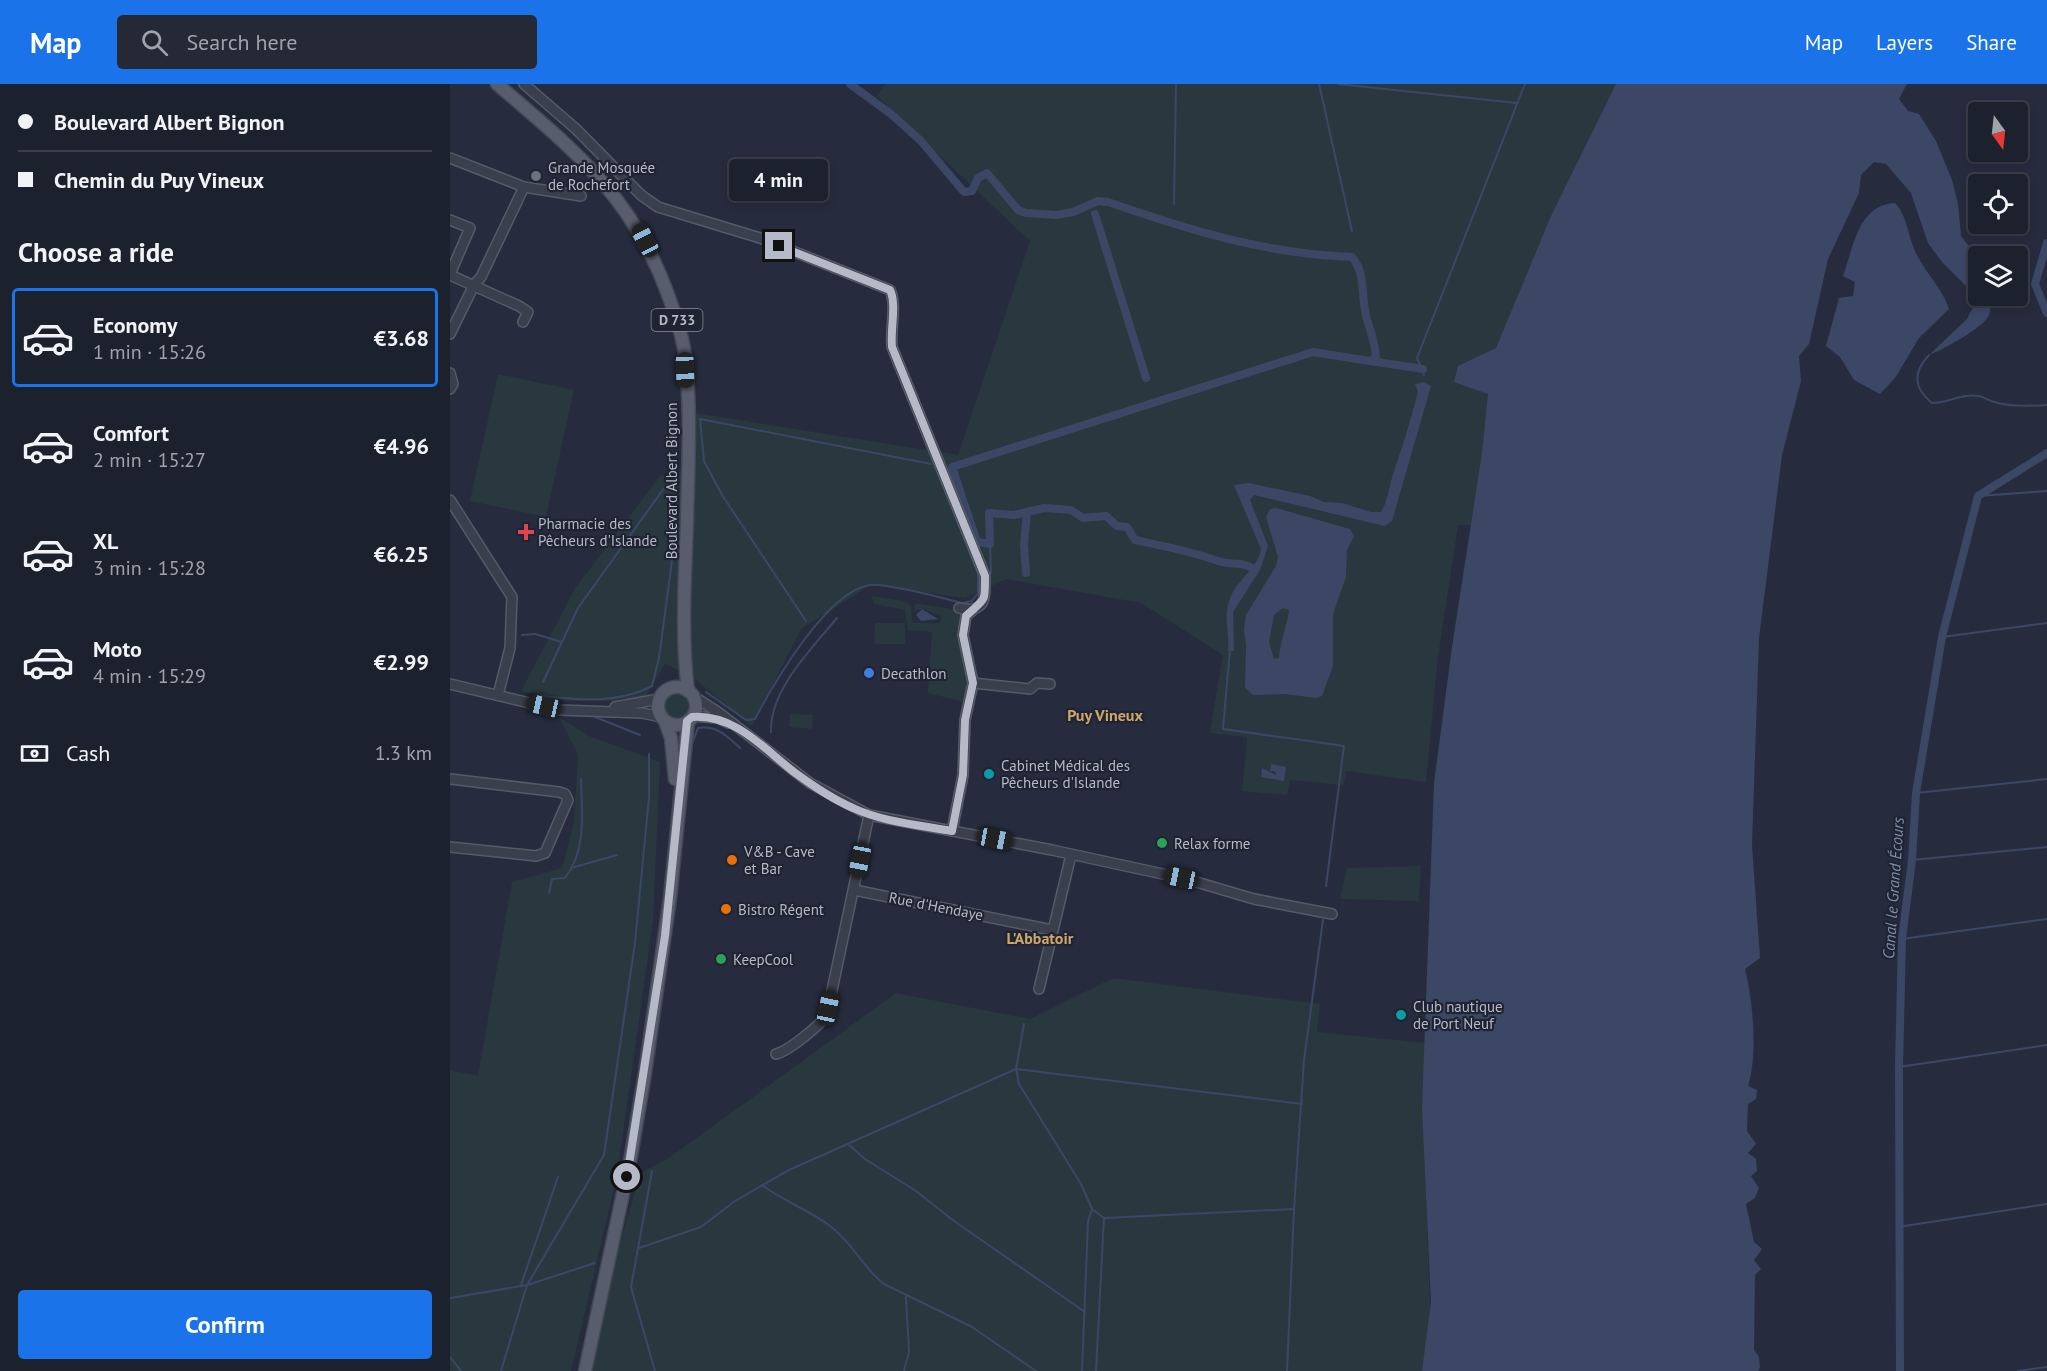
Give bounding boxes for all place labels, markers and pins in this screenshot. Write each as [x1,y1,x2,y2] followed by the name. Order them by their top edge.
[548,158,655,194] place label: Grande Mosquée de Rochefort
[529,169,543,183] marker: Grande Mosquée de Rochefort
[538,514,657,550] place label: Pharmacie des Pêcheurs d'Islande
[519,525,533,539] marker: Pharmacie des Pêcheurs d'Islande
[881,664,946,683] place label: Decathlon
[862,666,876,680] marker: Decathlon
[1001,756,1130,792] place label: Cabinet Médical des Pêcheurs d'Islande
[982,767,996,781] marker: Cabinet Médical des Pêcheurs d'Islande
[1174,834,1251,853] place label: Relax forme
[1155,836,1169,850] marker: Relax forme
[743,842,815,878] place label: V&B - Cave et Bar
[725,853,739,867] marker: V&B - Cave et Bar
[738,900,824,919] place label: Bistro Régent
[719,902,733,916] marker: Bistro Régent
[733,950,794,969] place label: KeepCool
[714,952,728,966] marker: KeepCool
[1413,997,1503,1033] place label: Club nautique de Port Neuf
[1394,1008,1408,1022] marker: Club nautique de Port Neuf

